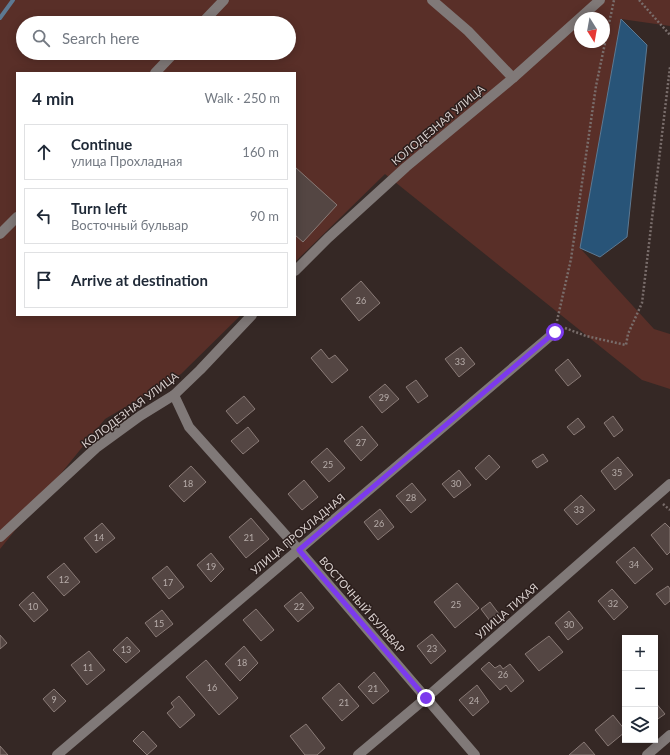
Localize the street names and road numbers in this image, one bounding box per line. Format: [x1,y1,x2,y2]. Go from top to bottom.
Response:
street label: КОЛОДЕЗНАЯ УЛИЦА [388,81,487,168]
street label: КОЛОДЕЗНАЯ УЛИЦА [79,369,181,450]
street label: УЛИЦА ПРОХЛАДНАЯ [248,490,348,577]
street label: ВОСТОЧНЫЙ БУЛЬВАР [317,554,408,656]
street label: УЛИЦА ТИХАЯ [473,580,540,641]

